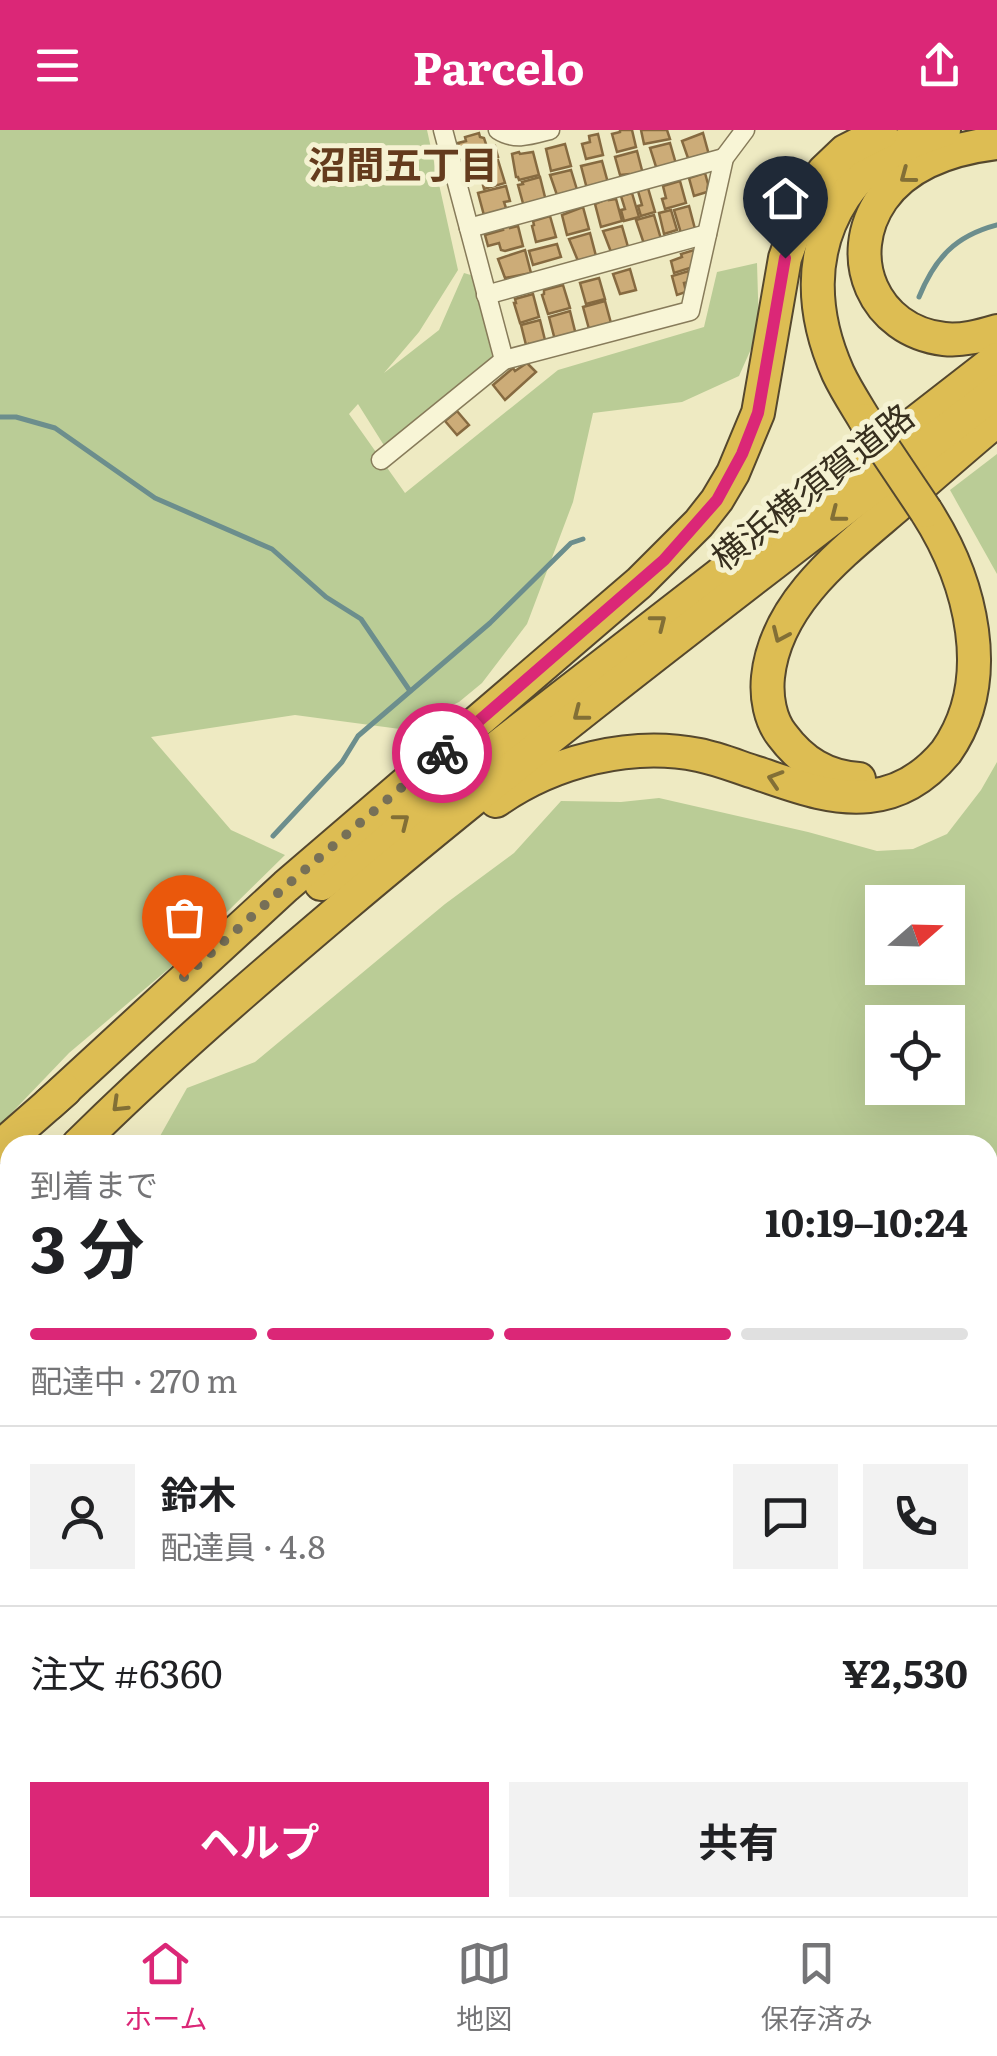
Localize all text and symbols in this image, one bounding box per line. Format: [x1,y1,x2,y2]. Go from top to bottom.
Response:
text: Parcelo [412,32,585,99]
icon: menu [30,38,85,93]
icon: share [912,38,967,93]
district label: 沼間五丁目 [308,134,498,191]
pin [743,156,828,259]
one-way arrow [900,165,918,182]
icon: home [758,171,813,226]
street label: 横浜横須賀道路 [698,389,924,581]
one-way arrow [830,504,848,521]
one-way arrow [648,616,666,633]
one-way arrow [772,625,792,643]
courier [392,703,492,803]
one-way arrow [573,703,591,720]
icon: bike [415,726,470,781]
one-way arrow [767,770,784,790]
one-way arrow [391,815,409,833]
pin [142,875,227,978]
north arrow [865,885,965,985]
map controls [865,885,965,1105]
icon: bag [157,890,212,945]
button: locate [865,1005,965,1105]
one-way arrow [112,1093,130,1111]
text: 到着まで [30,1159,158,1207]
text: 10:19–10:24 [765,1192,968,1249]
text: 3 分 [30,1196,144,1293]
text: 配達中 · 270 m [30,1355,238,1403]
button: person [30,1464,135,1569]
text: 鈴木 [160,1464,236,1521]
button: chat [733,1464,838,1569]
button: phone [863,1464,968,1569]
text: 配達員 · 4.8 [160,1521,325,1569]
text: 注文 #6360 [30,1643,223,1700]
text: ¥2,530 [842,1643,968,1700]
button: ヘルプ [30,1782,489,1897]
button: 共有 [509,1782,968,1897]
tab: ホーム [124,1936,207,2038]
tab: 地図 [456,1936,512,2038]
tab: 保存済み [761,1936,873,2038]

